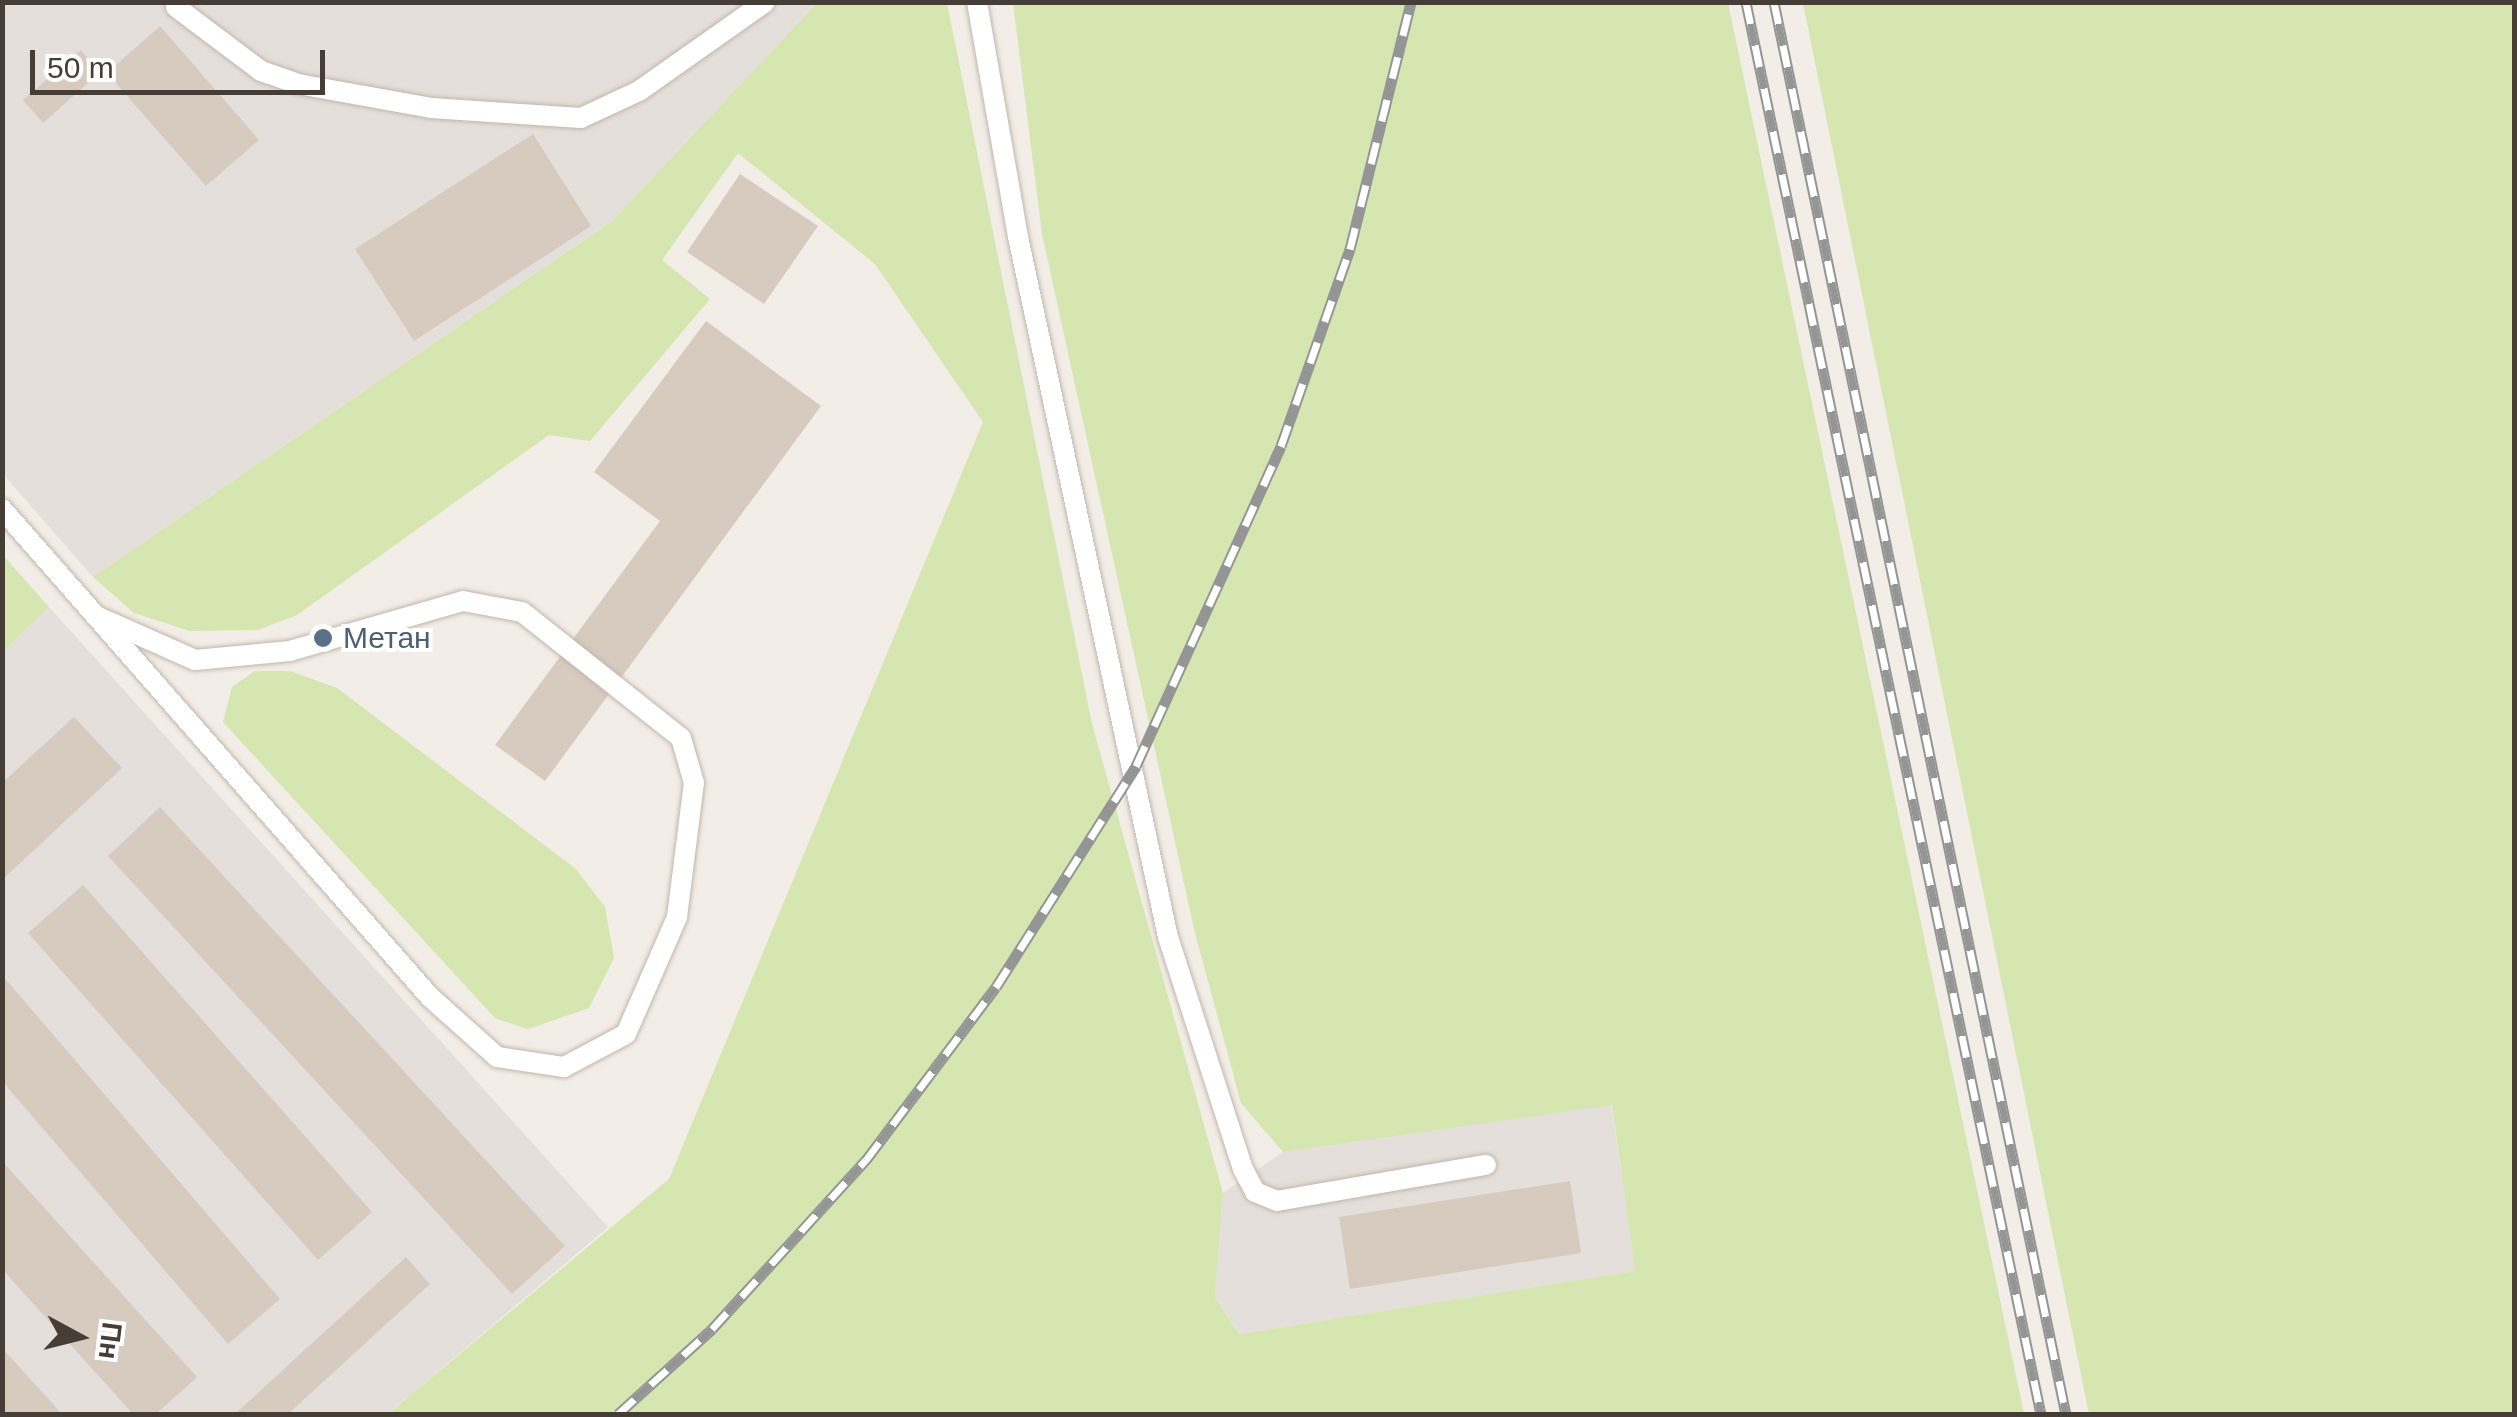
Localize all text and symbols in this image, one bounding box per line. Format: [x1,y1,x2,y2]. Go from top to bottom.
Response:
scale bar [35,30,330,92]
text: 50 m [47,51,114,84]
place label: Метан [343,620,431,656]
marker: Метан [312,627,334,649]
north arrow [30,1287,130,1387]
text: Пн [93,1320,128,1361]

